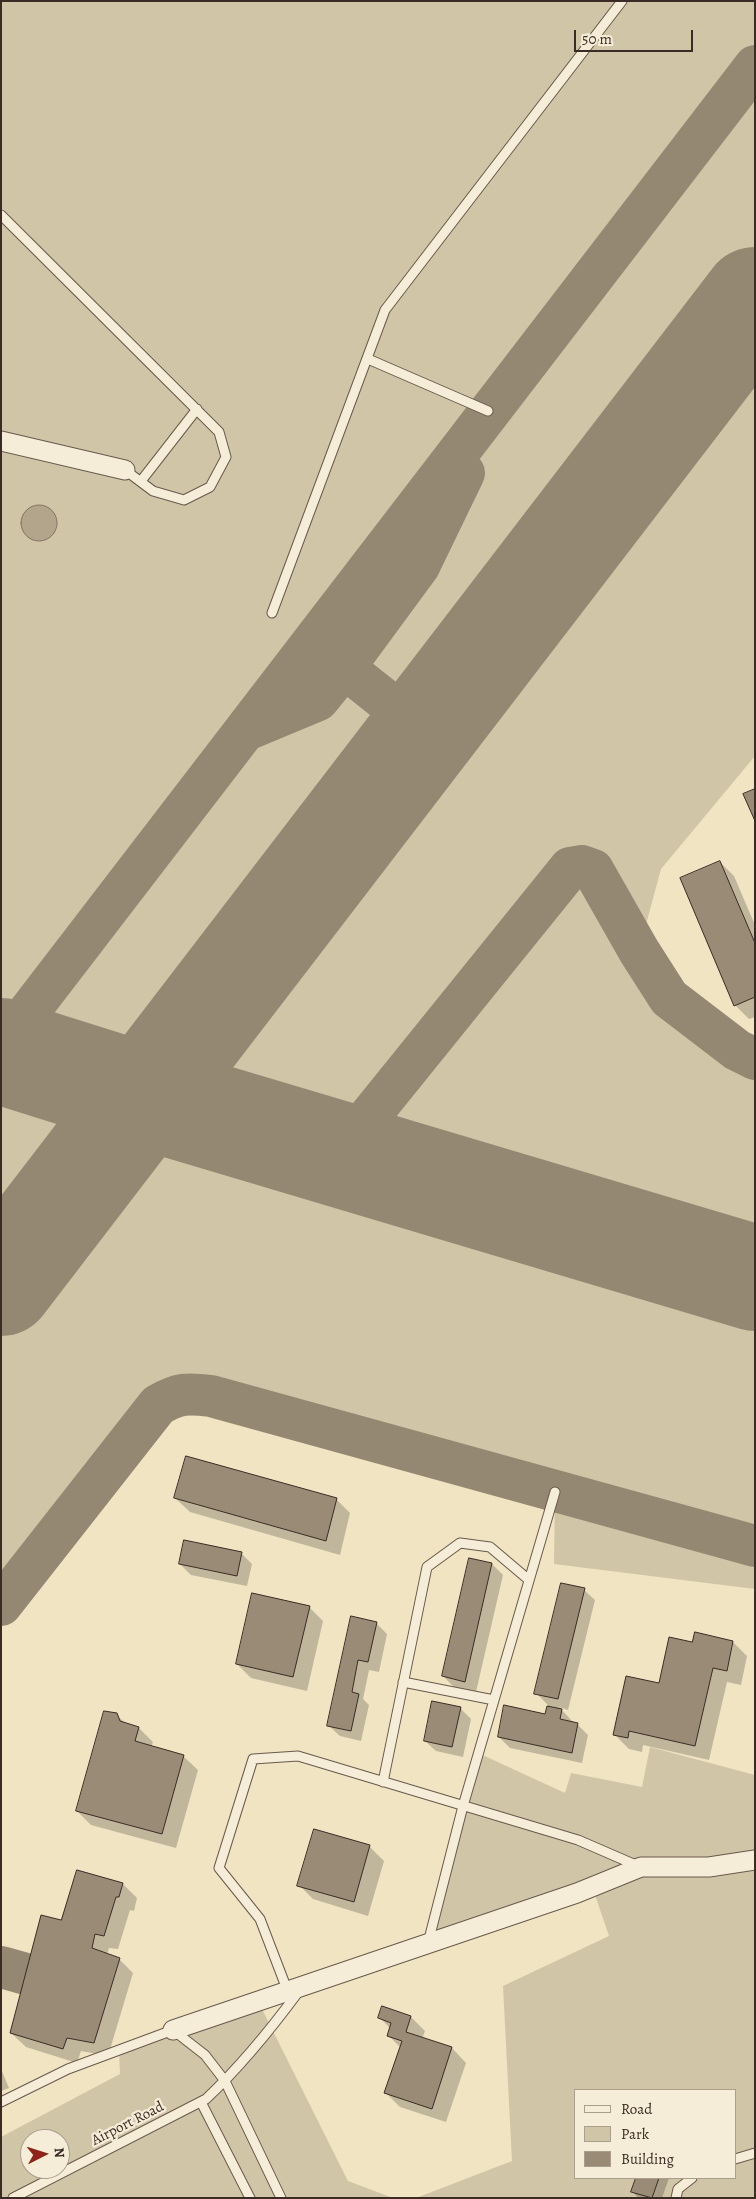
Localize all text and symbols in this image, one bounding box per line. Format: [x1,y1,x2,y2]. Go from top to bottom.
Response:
scale bar [576,20,695,52]
text: 50 m [582,29,612,49]
legend [574,2089,736,2179]
street label: Airport Road [89,2098,167,2150]
text: Road [621,2099,652,2119]
text: Park [621,2124,649,2144]
north arrow [20,2129,70,2179]
text: N [50,2147,69,2159]
text: Building [621,2149,674,2169]

